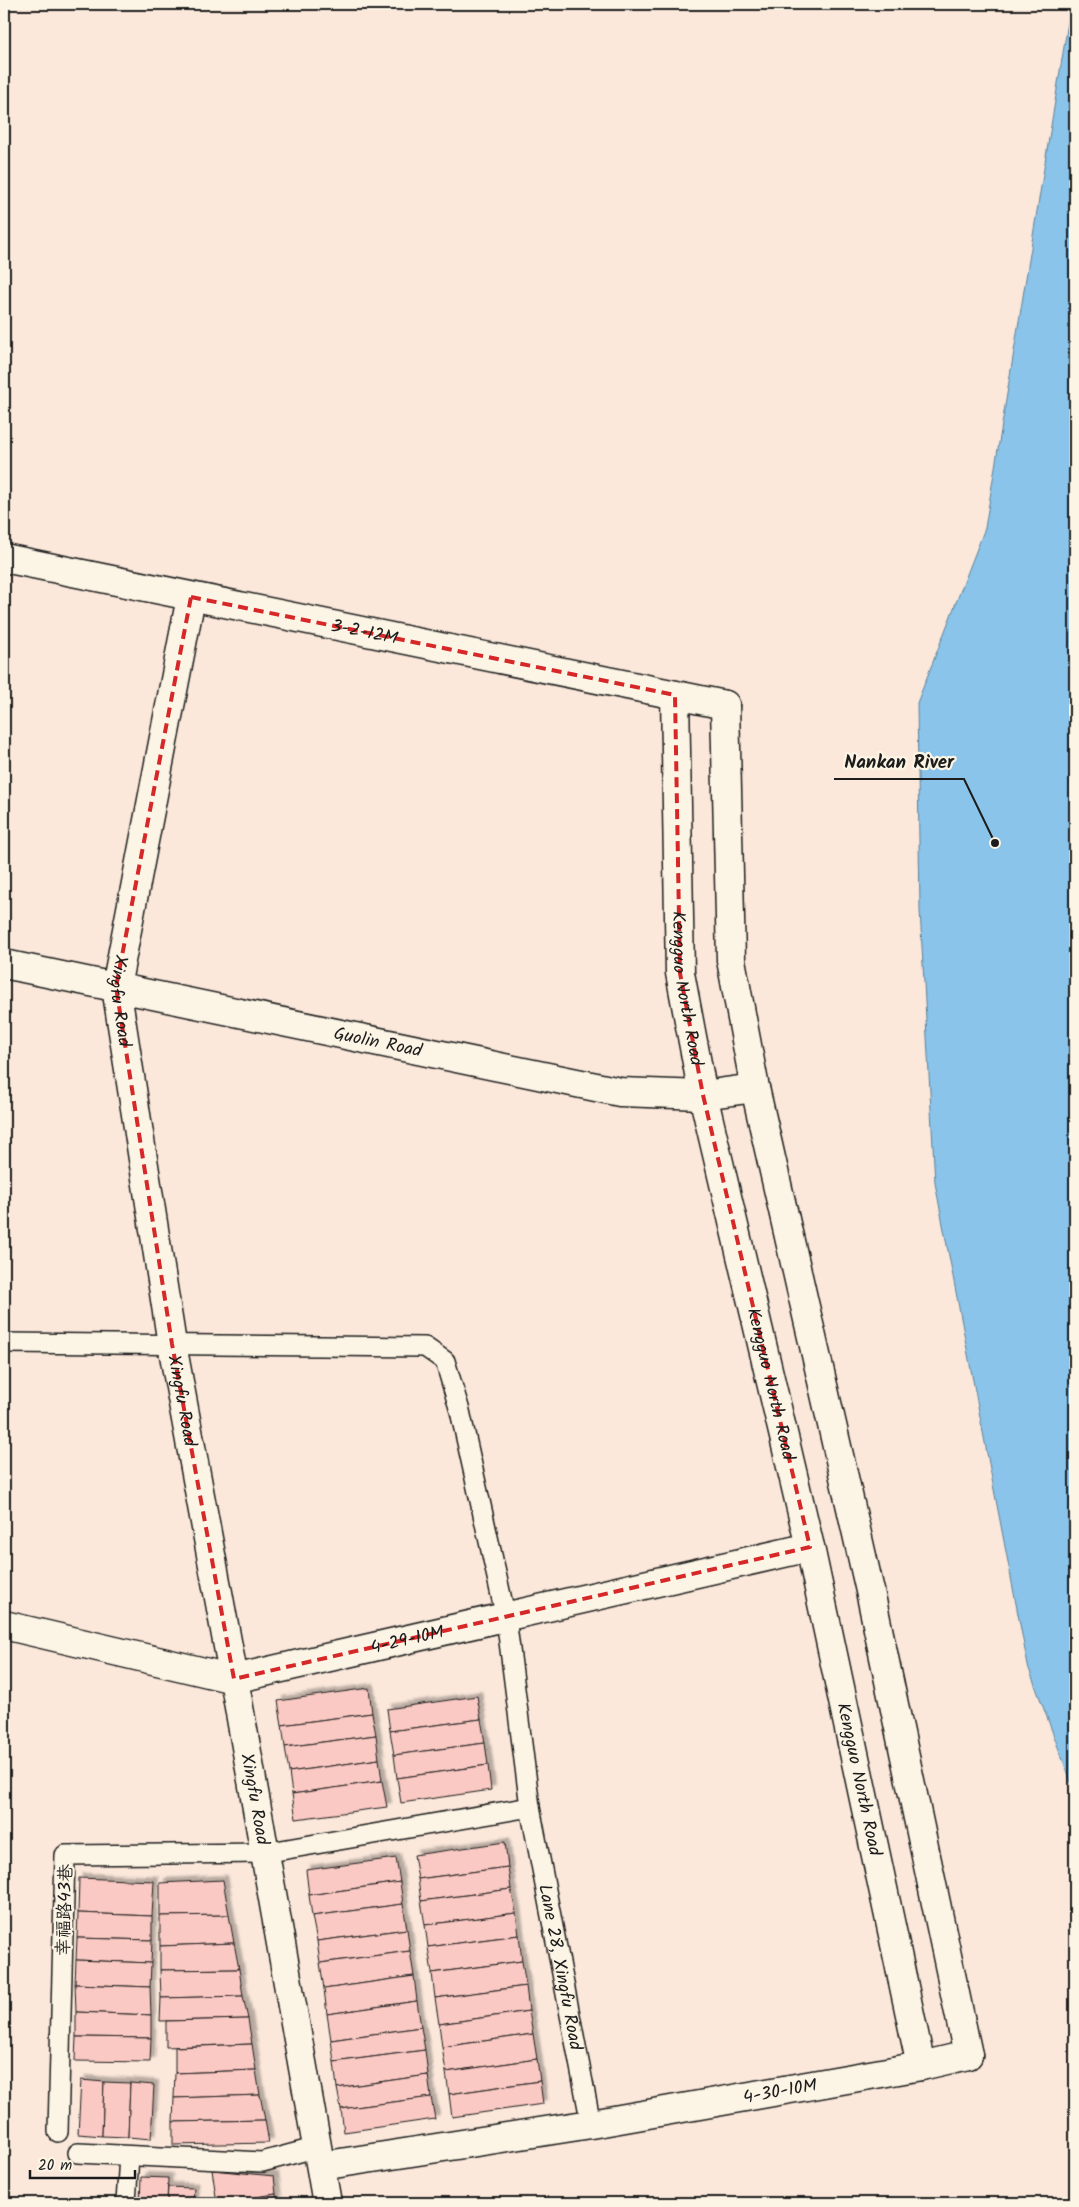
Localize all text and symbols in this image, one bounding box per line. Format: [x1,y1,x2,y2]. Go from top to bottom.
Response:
street label: 3-2-12M [328,612,401,654]
callout: Nankan River [834,745,964,779]
text: Nankan River [844,748,955,778]
street label: Kengguo North Road [663,911,710,1069]
street label: Xingfu Road [100,952,138,1050]
street label: Guolin Road [331,1020,425,1067]
street label: Kengguo North Road [738,1305,802,1464]
street label: Xingfu Road [158,1353,204,1450]
street label: 4-29-10M [368,1618,448,1663]
street label: Kengguo North Road [828,1700,889,1860]
street label: Xingfu Road [231,1751,276,1848]
street label: 幸福路43巷 [49,1863,82,1957]
street label: Lane 28, Xingfu Road [529,1882,590,2054]
street label: 4-30-10M [741,2071,820,2113]
scale bar [30,2147,135,2179]
text: 20 m [38,2154,72,2178]

